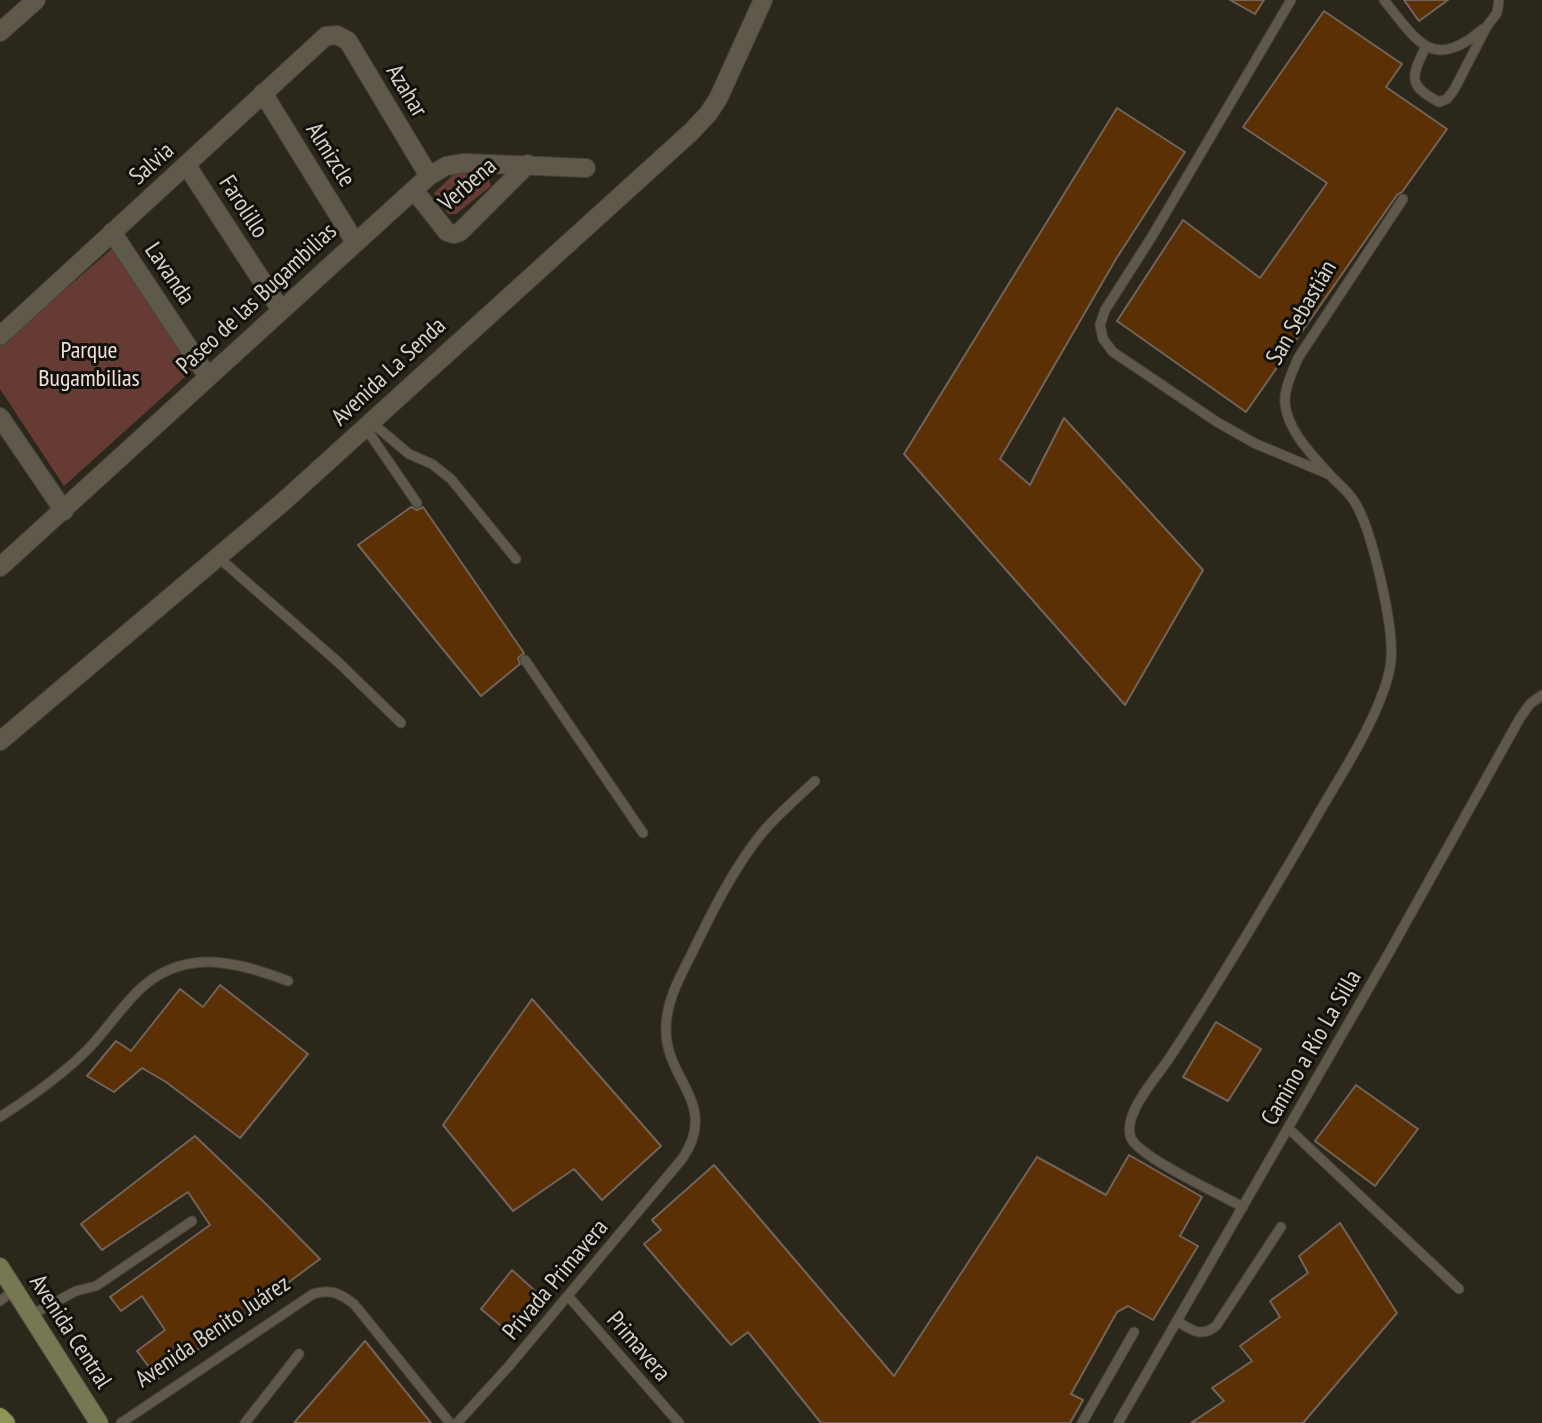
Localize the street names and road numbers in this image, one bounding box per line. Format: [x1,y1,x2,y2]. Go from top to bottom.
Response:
street label: Azahar [379,60,433,122]
street label: Almizcle [299,118,361,192]
street label: Salvia [124,137,180,191]
street label: Verbena [433,152,503,218]
street label: Farolillo [212,170,274,244]
street label: Paseo de las Bugambilias [171,217,343,381]
street label: Lavanda [138,237,200,311]
street label: San Sebastián [1261,256,1343,370]
street label: Avenida La Senda [326,312,452,432]
street label: Camino a Río La Silla [1256,965,1368,1131]
street label: Privada Primavera [497,1214,615,1346]
street label: Avenida Central [23,1270,117,1394]
street label: Avenida Benito Juárez [130,1270,296,1394]
street label: Primavera [600,1306,676,1388]

